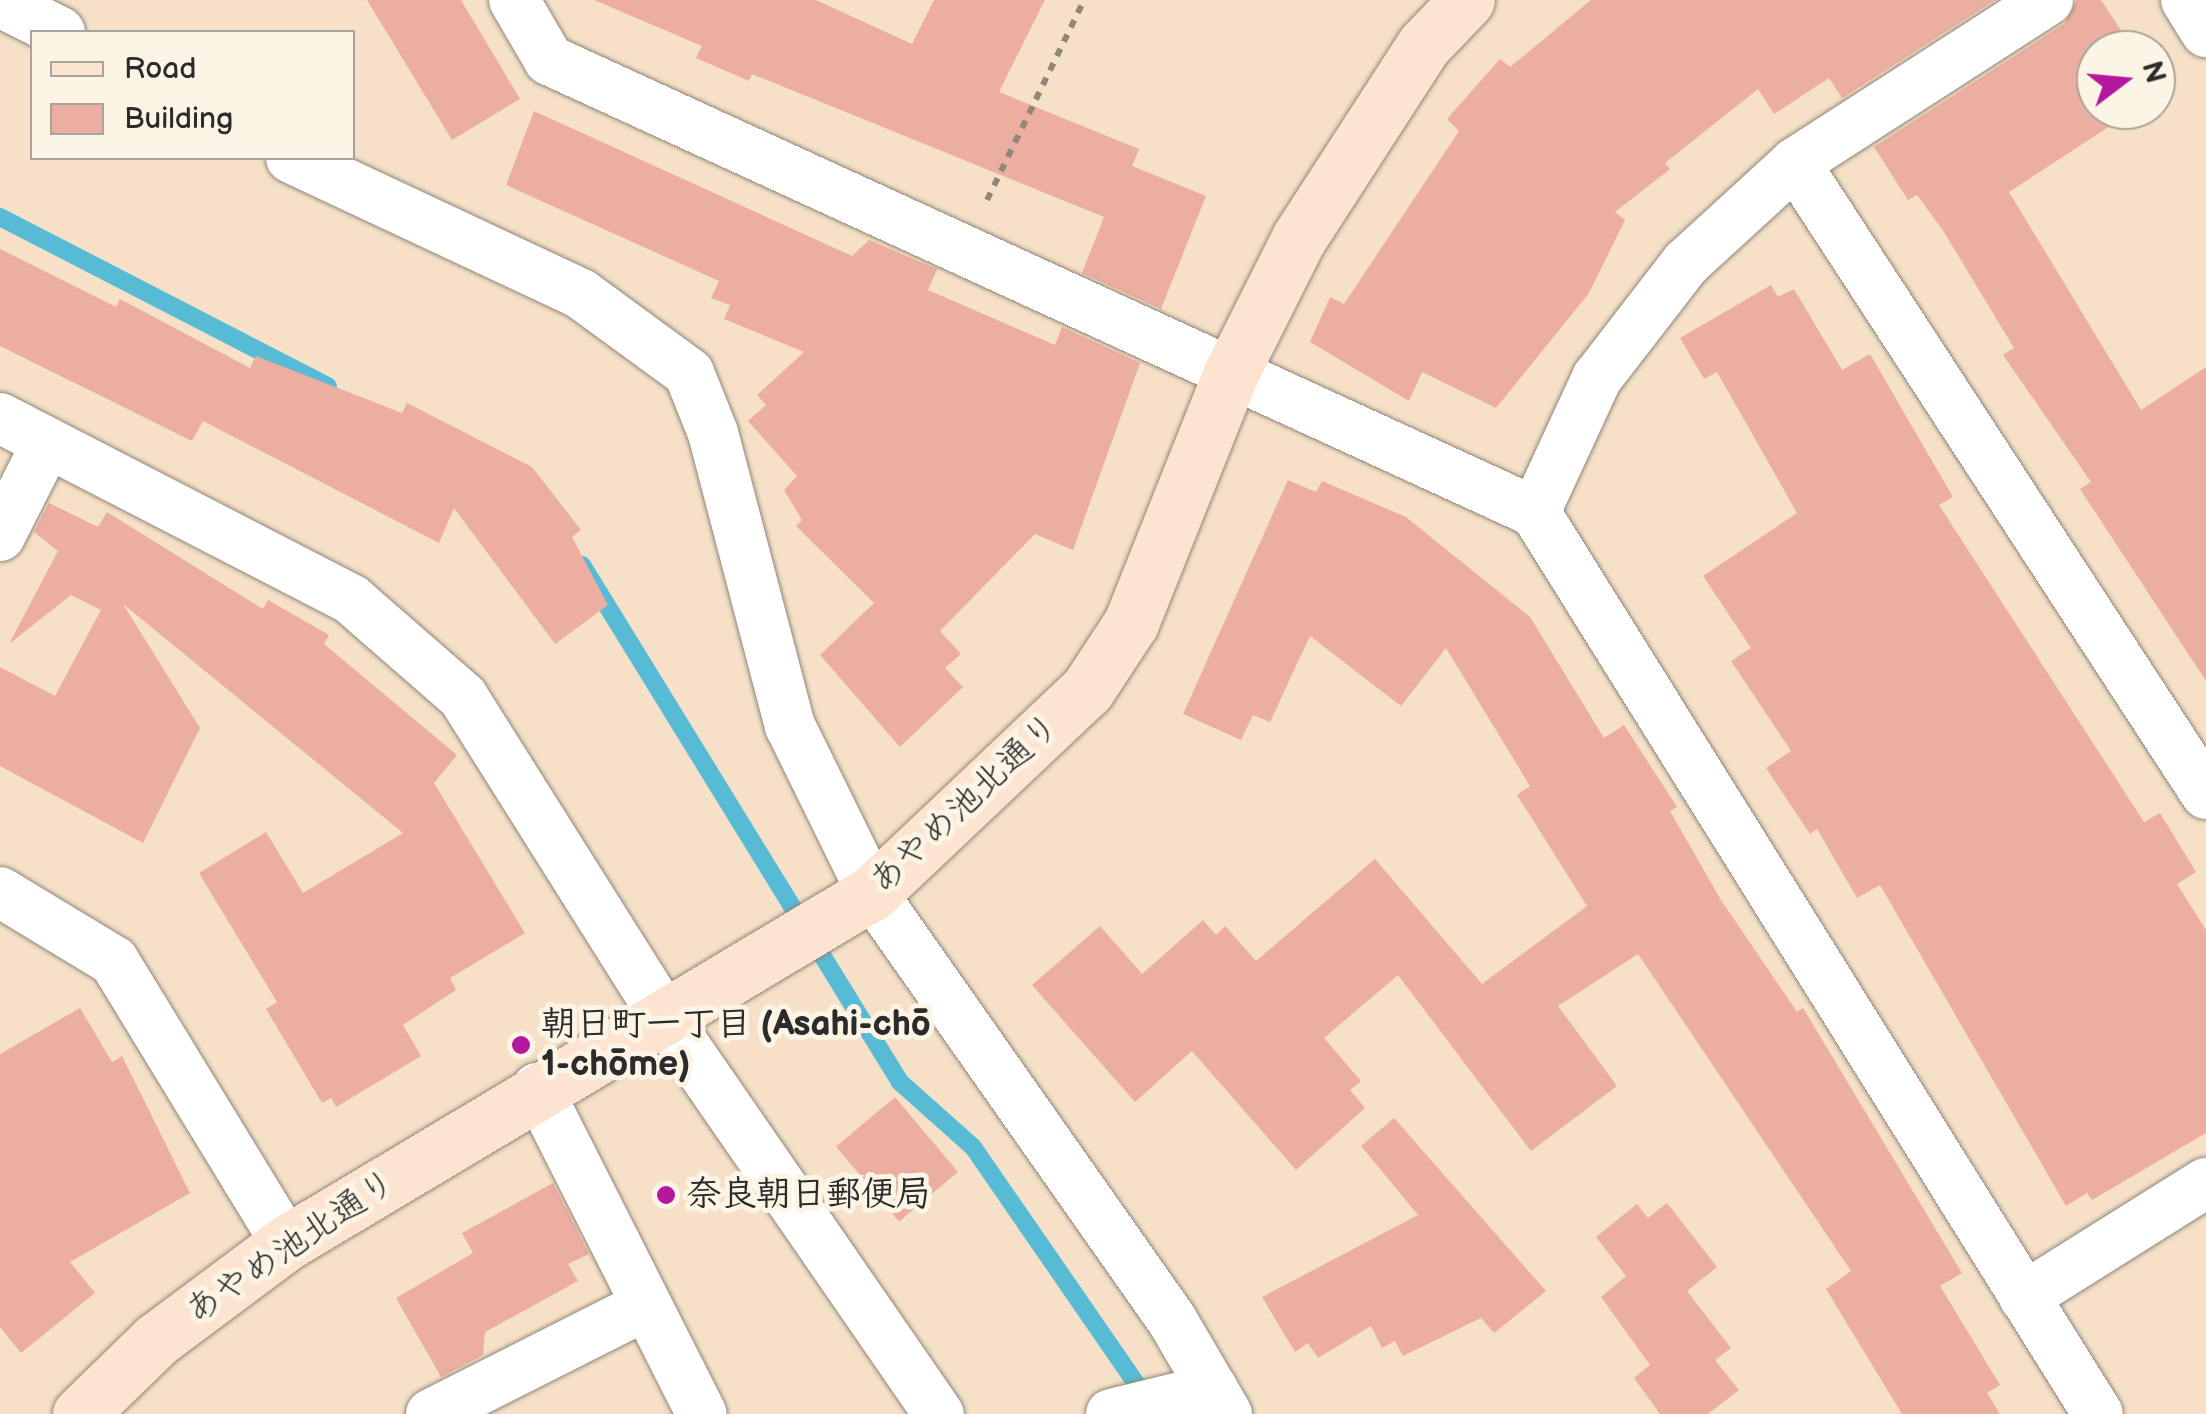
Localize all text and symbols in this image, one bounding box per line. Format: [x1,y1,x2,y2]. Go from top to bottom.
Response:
legend [30,30,355,160]
north arrow [2076,30,2176,130]
text: Road [124,51,197,87]
text: N [2135,57,2172,87]
text: Building [124,101,233,137]
street label: あやめ池北通り [861,705,1069,903]
place label: 朝日町一丁目 (Asahi-chō 1-chōme) [541,1004,931,1086]
marker: 朝日町一丁目 (Asahi-chō 1-chōme) [510,1034,532,1056]
street label: あやめ池北通り [178,1161,404,1333]
place label: 奈良朝日郵便局 [686,1174,931,1216]
marker: 奈良朝日郵便局 [655,1184,677,1206]

